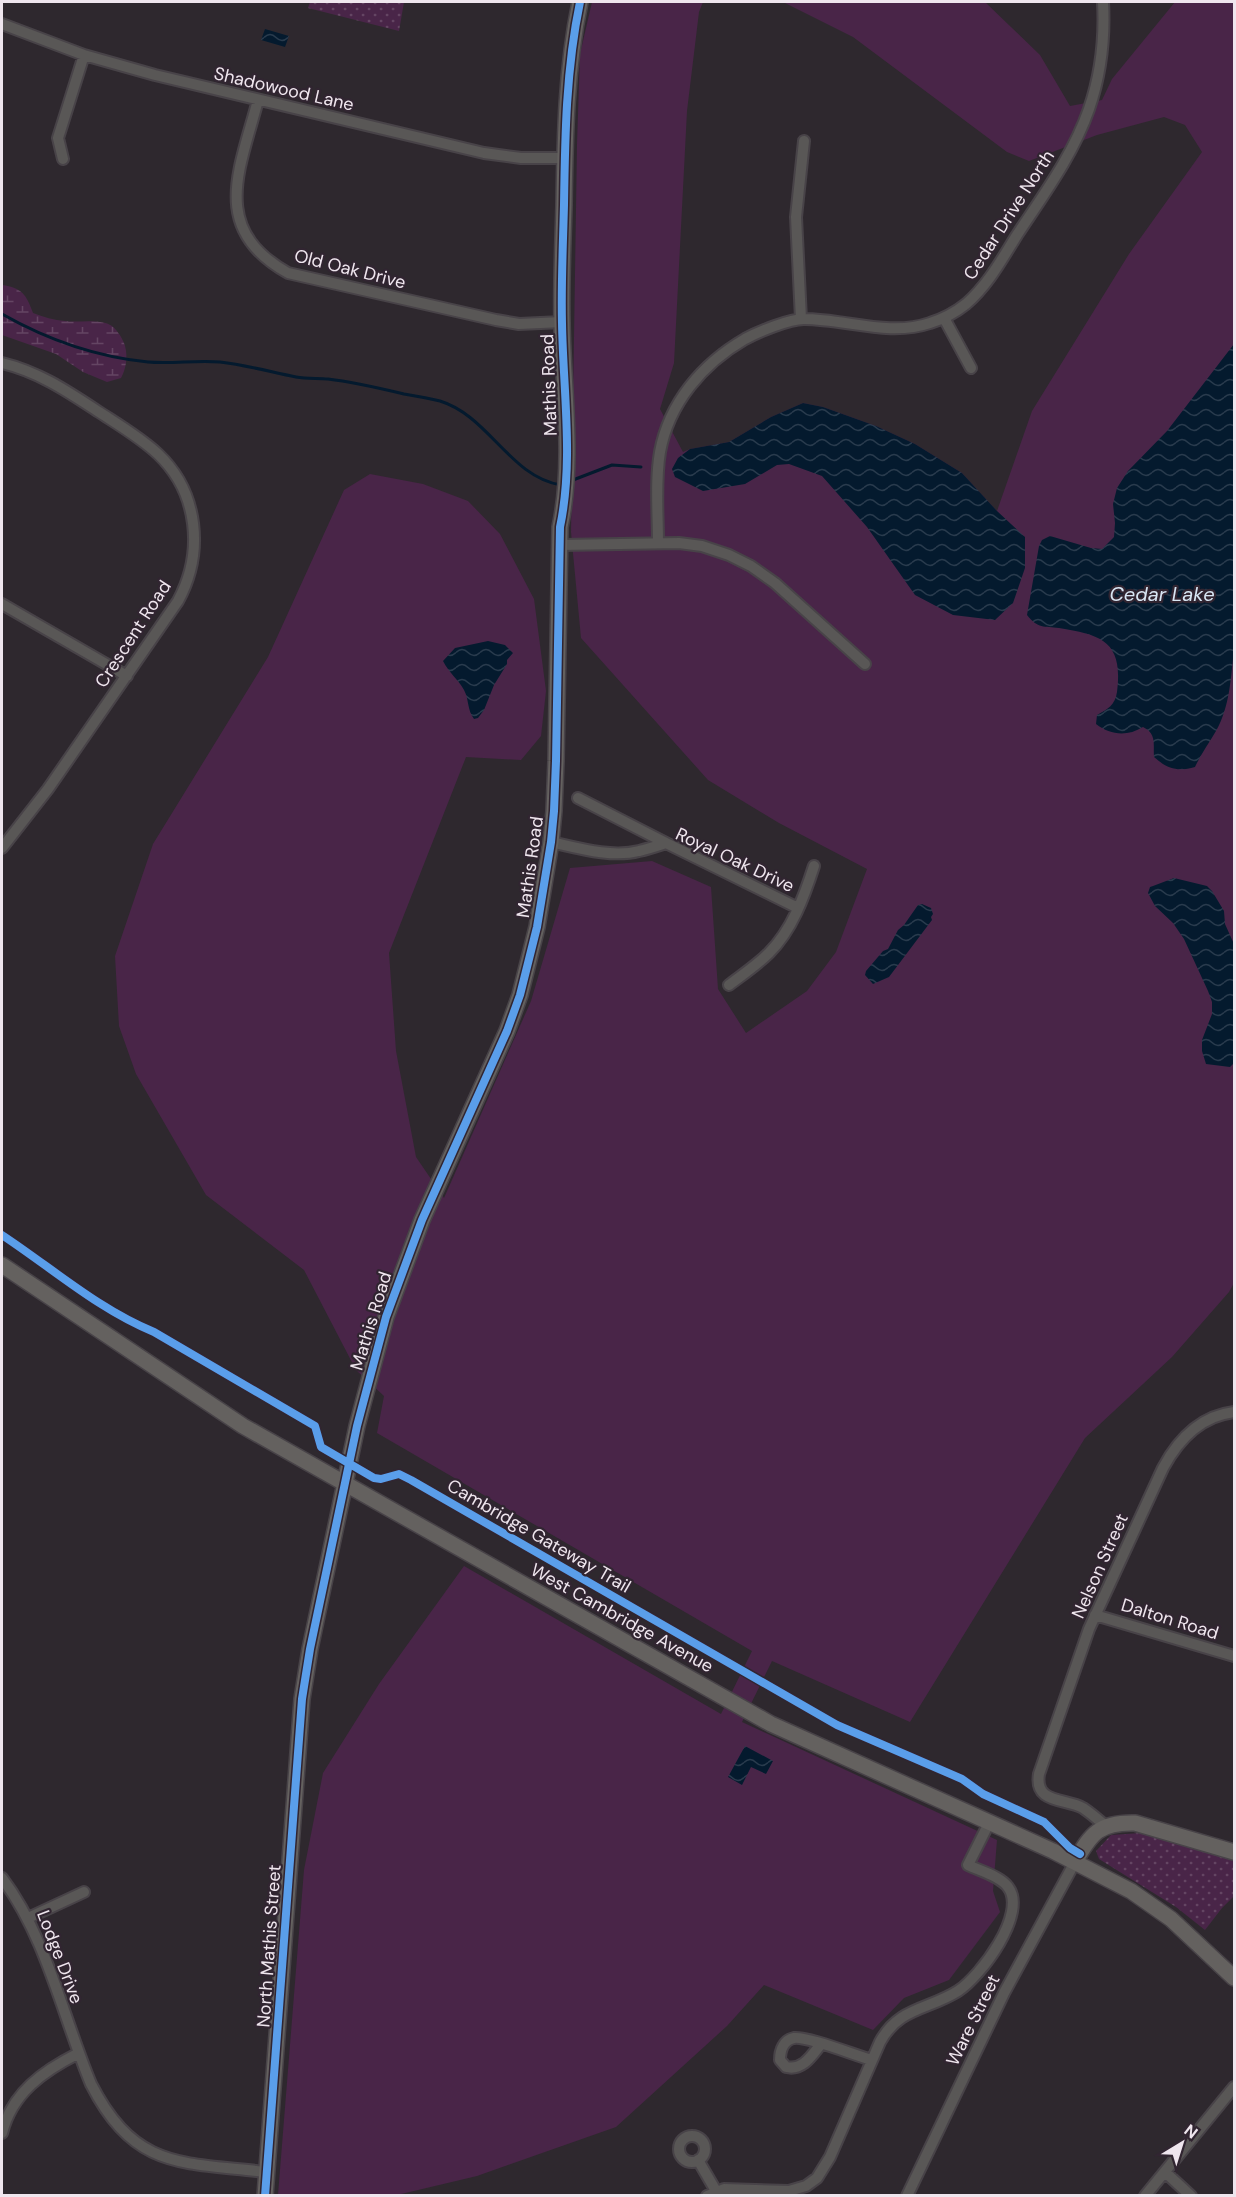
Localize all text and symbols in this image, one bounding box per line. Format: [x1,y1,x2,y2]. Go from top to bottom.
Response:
street label: Shadowood Lane [212,61,356,117]
street label: Cedar Drive North [958,145,1060,285]
street label: Old Oak Drive [292,244,408,294]
street label: Mathis Road [535,334,563,436]
street label: Crescent Road [89,576,177,692]
water label: Cedar Lake [1109,581,1215,607]
street label: Mathis Road [511,815,549,919]
street label: Royal Oak Drive [672,822,798,898]
street label: Mathis Road [345,1269,397,1373]
street label: Cambridge Gateway Trail [443,1474,635,1598]
street label: Nelson Street [1066,1510,1134,1622]
street label: West Cambridge Avenue [526,1558,718,1678]
street label: Dalton Road [1118,1593,1222,1645]
street label: North Mathis Street [251,1864,287,2028]
street label: Lodge Drive [31,1907,89,2007]
street label: Ware Street [941,1970,1005,2070]
north arrow [1152,2113,1212,2173]
text: N [1180,2120,1202,2143]

